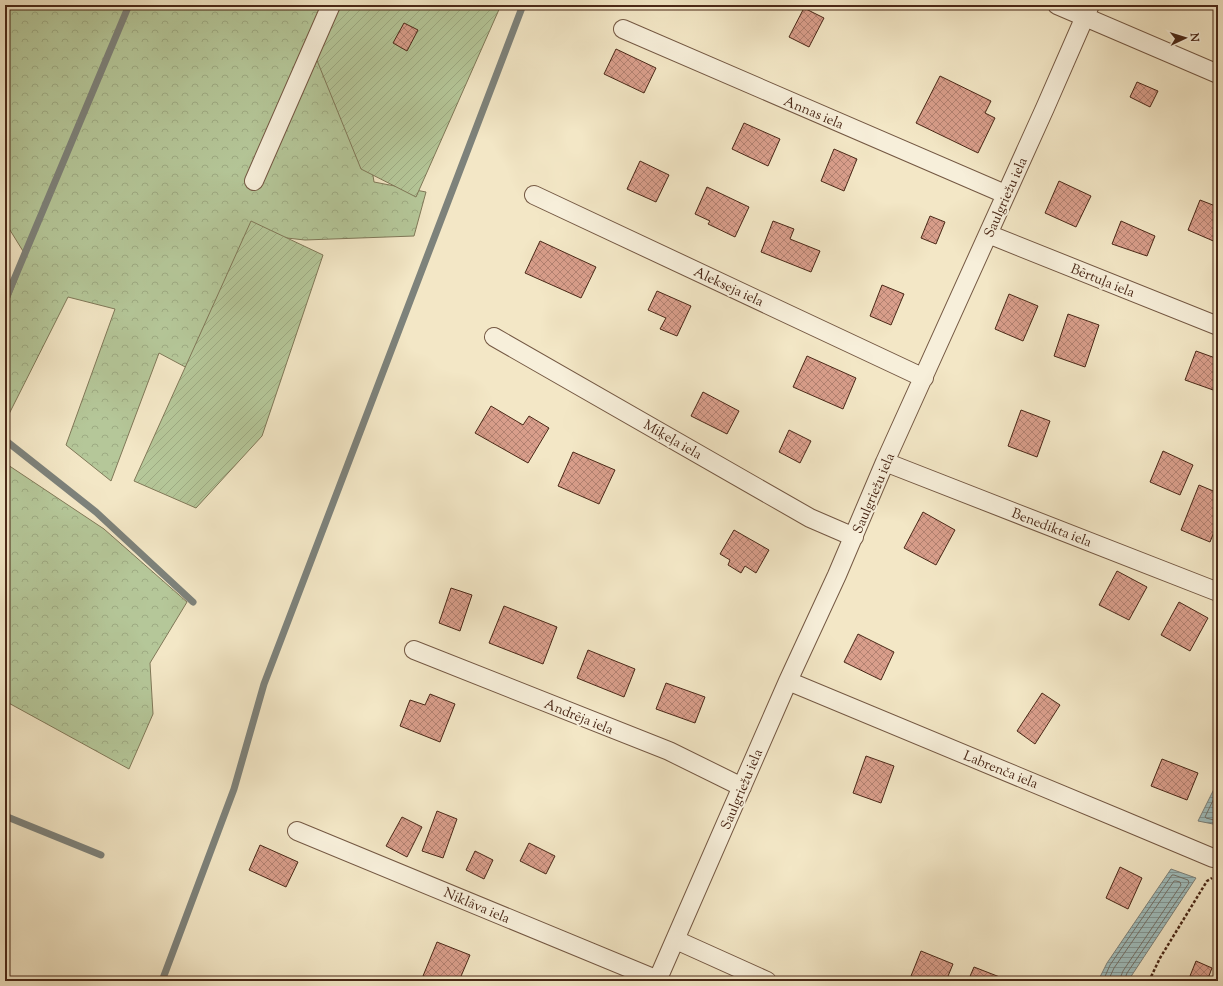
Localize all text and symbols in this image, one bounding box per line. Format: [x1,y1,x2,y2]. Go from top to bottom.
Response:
north arrow [1165,18,1205,58]
text: N [1186,31,1202,43]
street label: Annas iela [780,92,847,136]
street label: Saulgriežu iela [980,154,1034,241]
street label: Bērtuļa iela [1067,260,1138,304]
street label: Alekseja iela [690,263,767,313]
street label: Miķeļa iela [639,416,705,466]
street label: Saulgriežu iela [849,450,901,537]
street label: Benedikta iela [1008,504,1095,554]
street label: Andrēja iela [541,695,616,741]
street label: Saulgriežu iela [717,746,769,833]
street label: Labrenča iela [960,747,1041,795]
street label: Niklāva iela [440,884,513,930]

